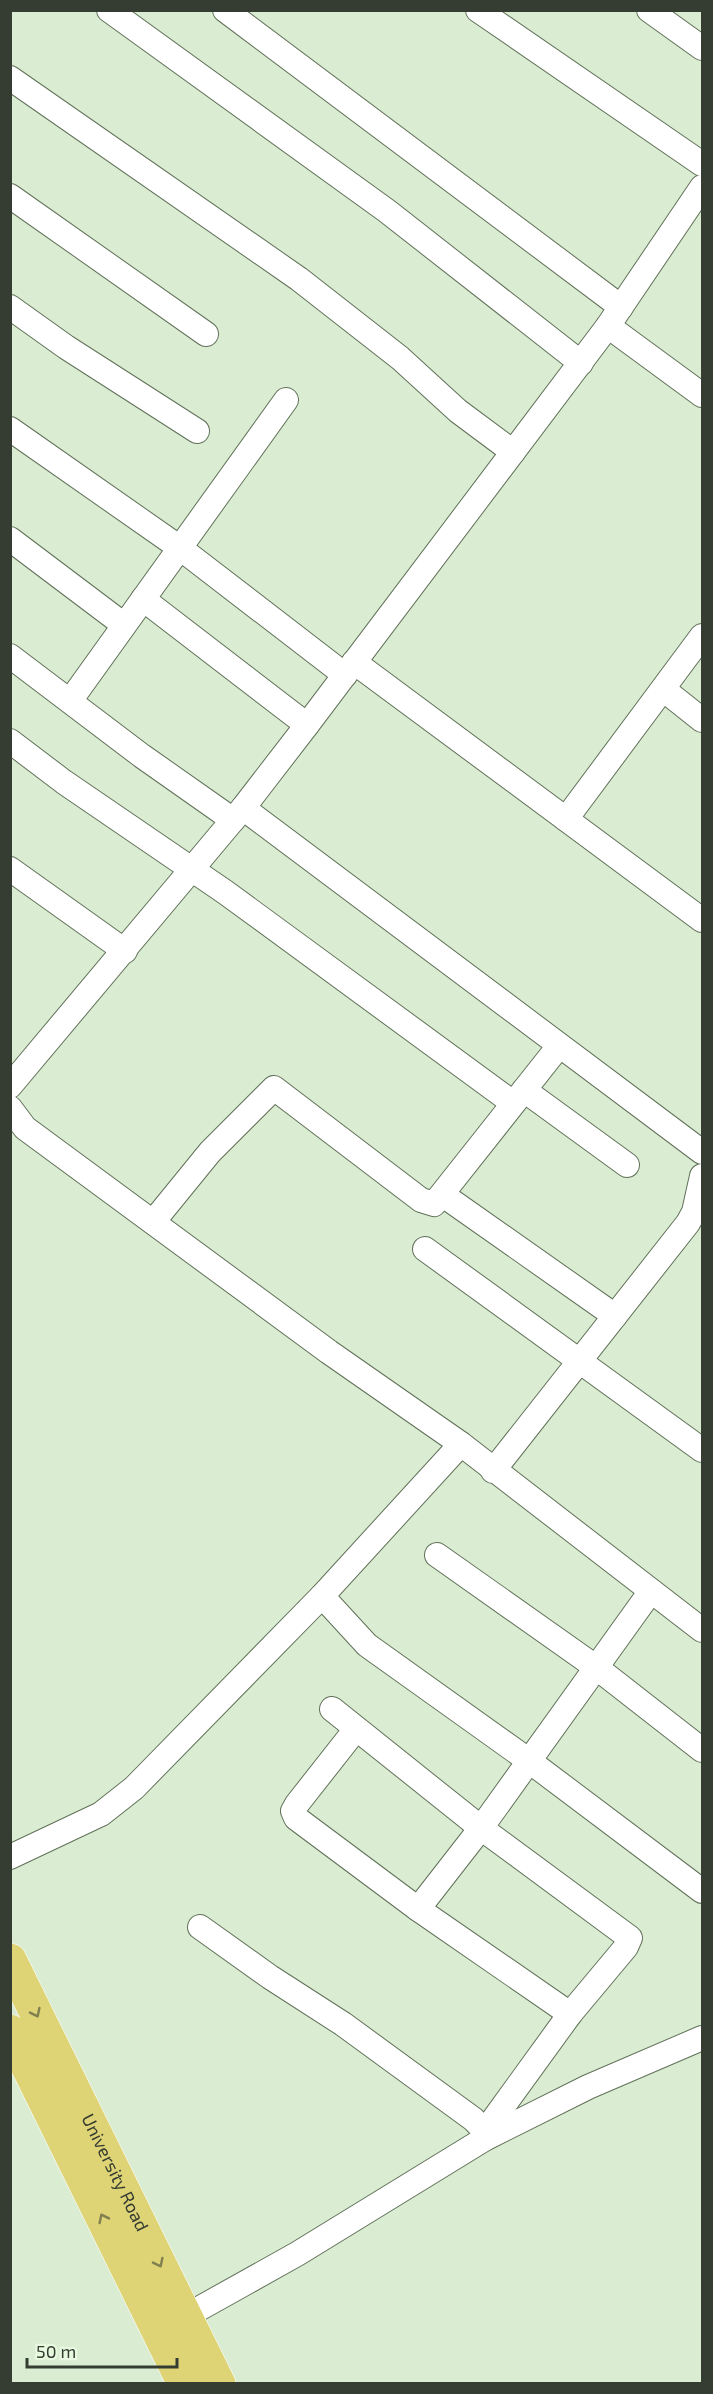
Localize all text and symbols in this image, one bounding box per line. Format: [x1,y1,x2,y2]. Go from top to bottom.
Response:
one-way arrow [29,2006,41,2017]
street label: University Road [77,2110,154,2235]
one-way arrow [98,2213,110,2224]
one-way arrow [152,2257,164,2268]
scale bar [27,2331,177,2369]
text: 50 m [36,2340,76,2362]

